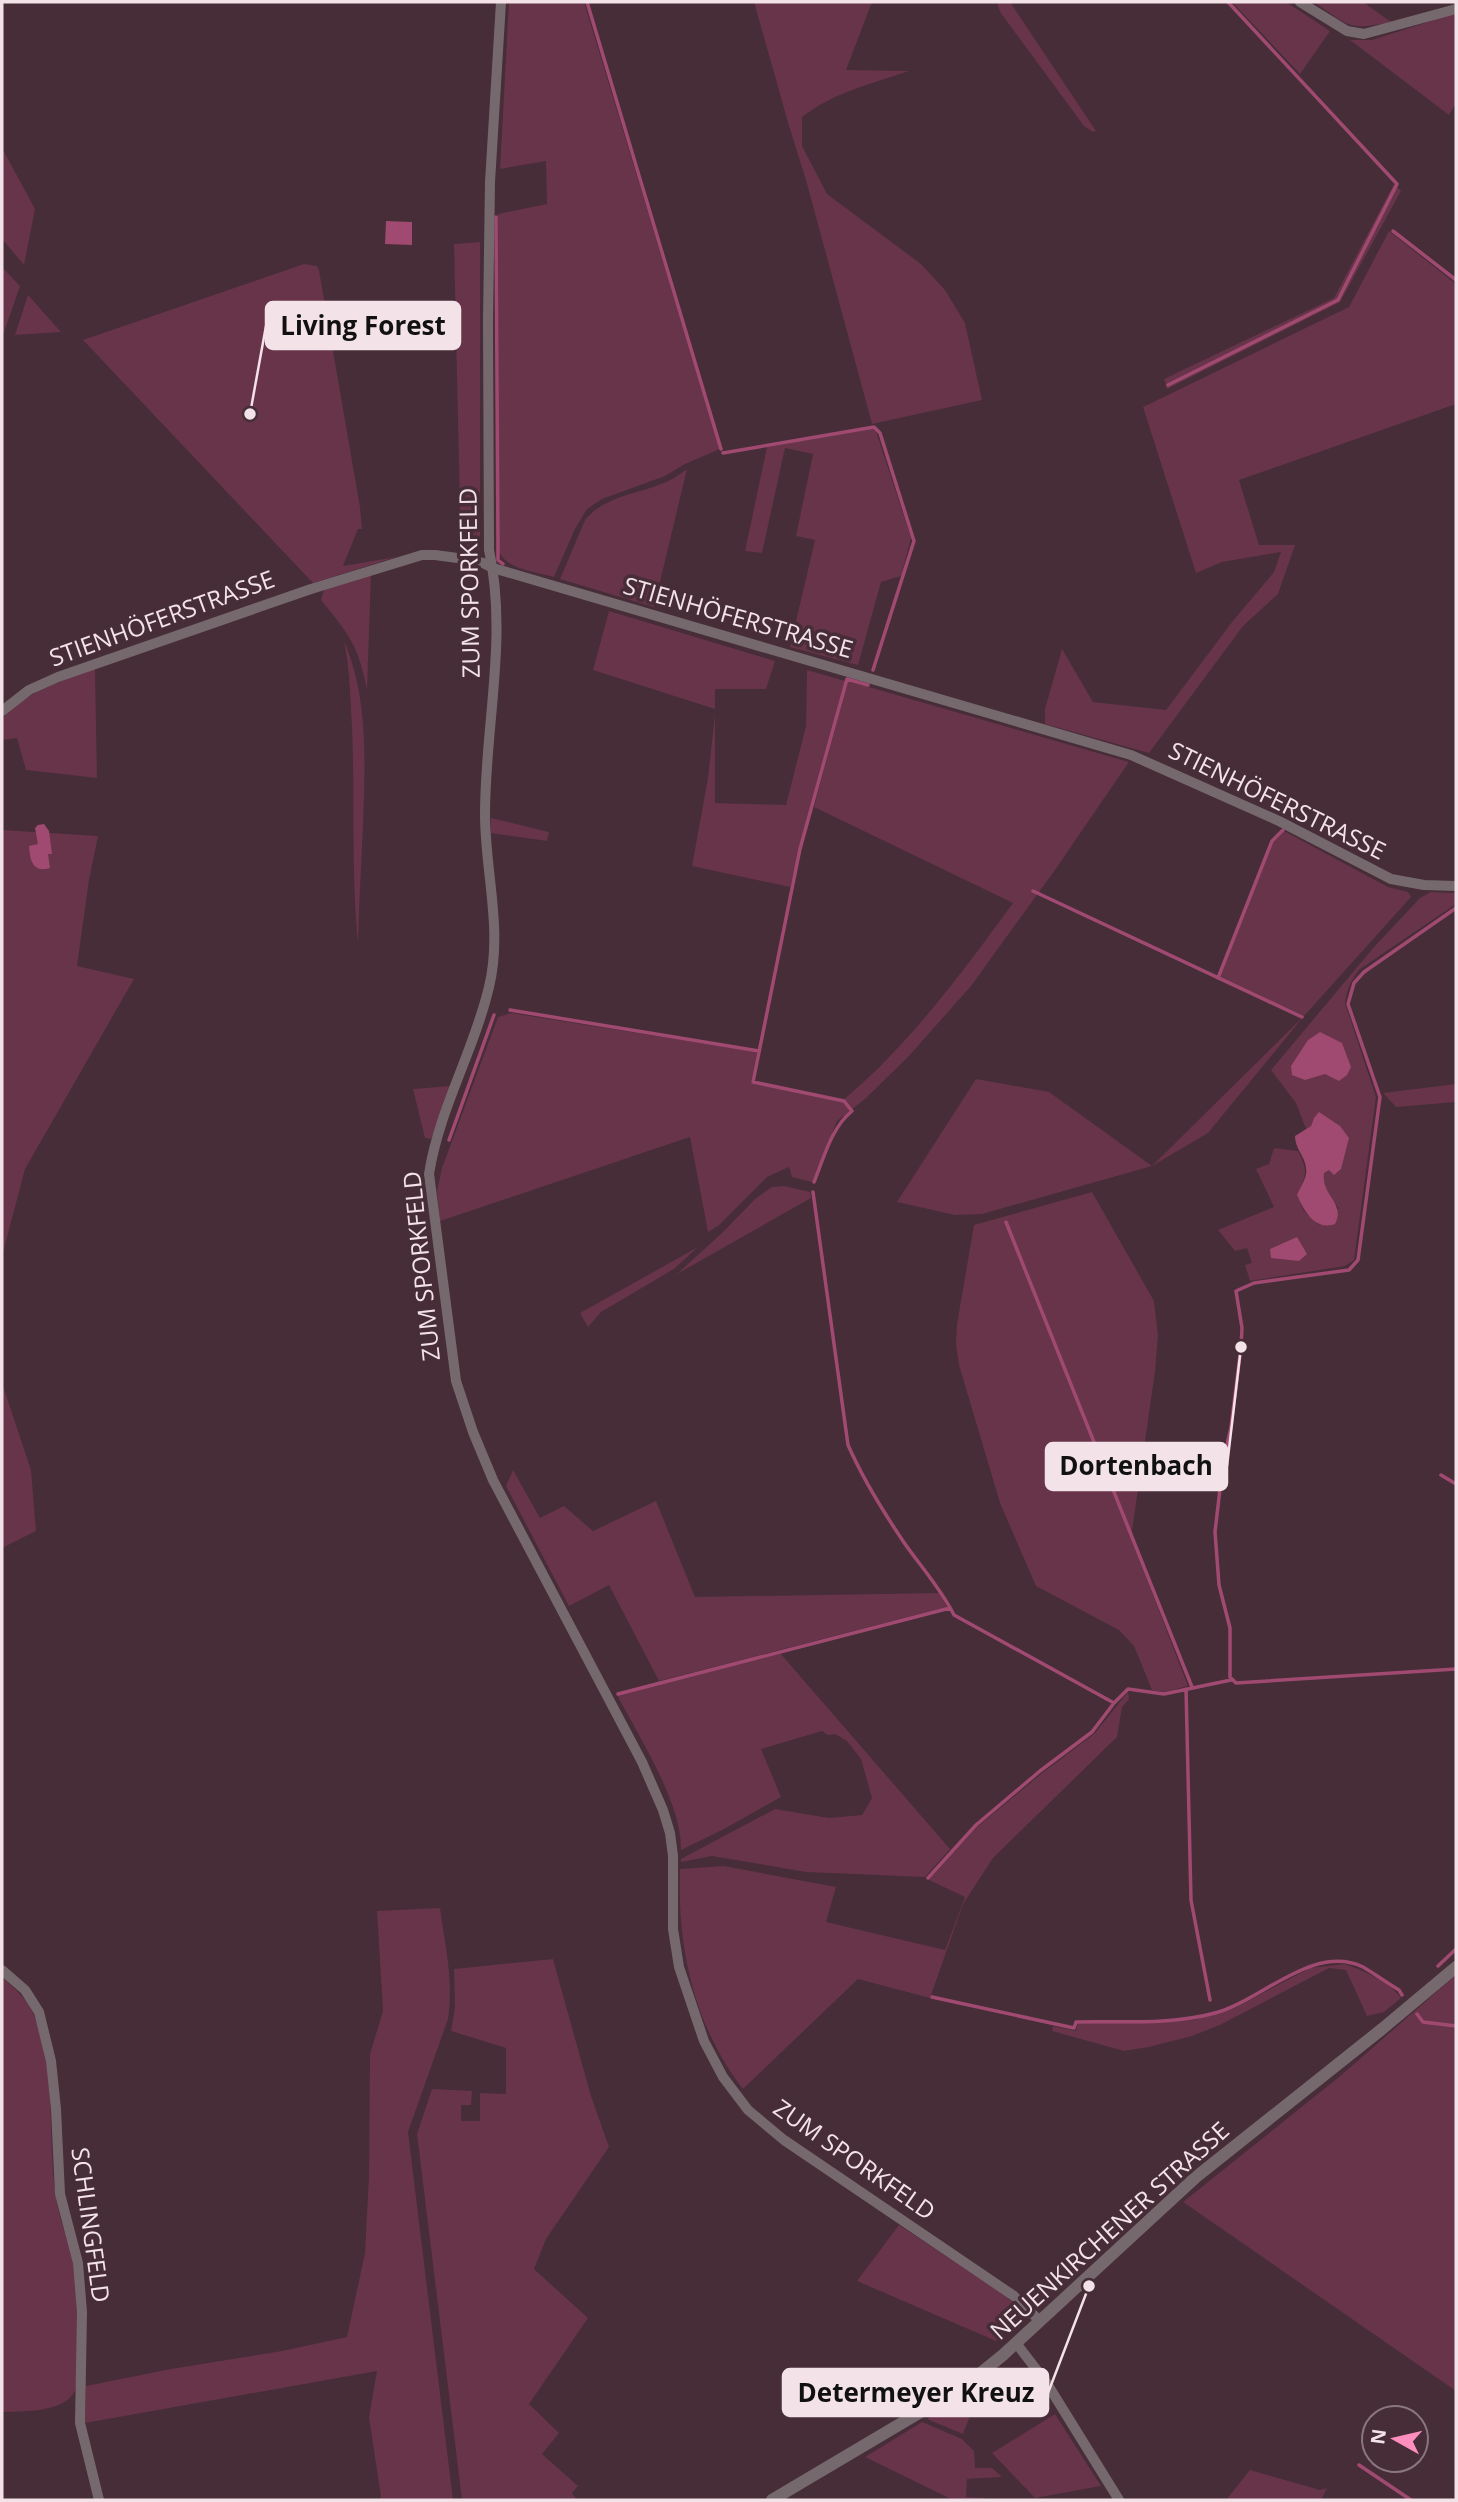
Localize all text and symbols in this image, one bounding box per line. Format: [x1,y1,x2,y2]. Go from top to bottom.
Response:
callout: Living Forest [266,302,460,349]
text: Living Forest [280,307,446,343]
street label: ZUM SPORKFELD [450,488,487,679]
street label: STIENHÖFERSTRASSE [44,561,279,674]
street label: STIENHÖFERSTRASSE [620,568,857,665]
street label: STIENHÖFERSTRASSE [1164,733,1392,867]
street label: ZUM SPORKFELD [394,1170,447,1363]
callout: Dortenbach [1046,1443,1227,1490]
text: Dortenbach [1059,1447,1213,1483]
street label: ZUM SPORKFELD [767,2091,942,2227]
street label: NEUENKIRCHENER STRASSE [982,2114,1236,2346]
street label: SCHLINGFELD [64,2145,119,2305]
callout: Determeyer Kreuz [783,2369,1048,2416]
text: Determeyer Kreuz [798,2374,1034,2410]
north arrow [1360,2404,1430,2474]
text: N [1364,2427,1392,2446]

